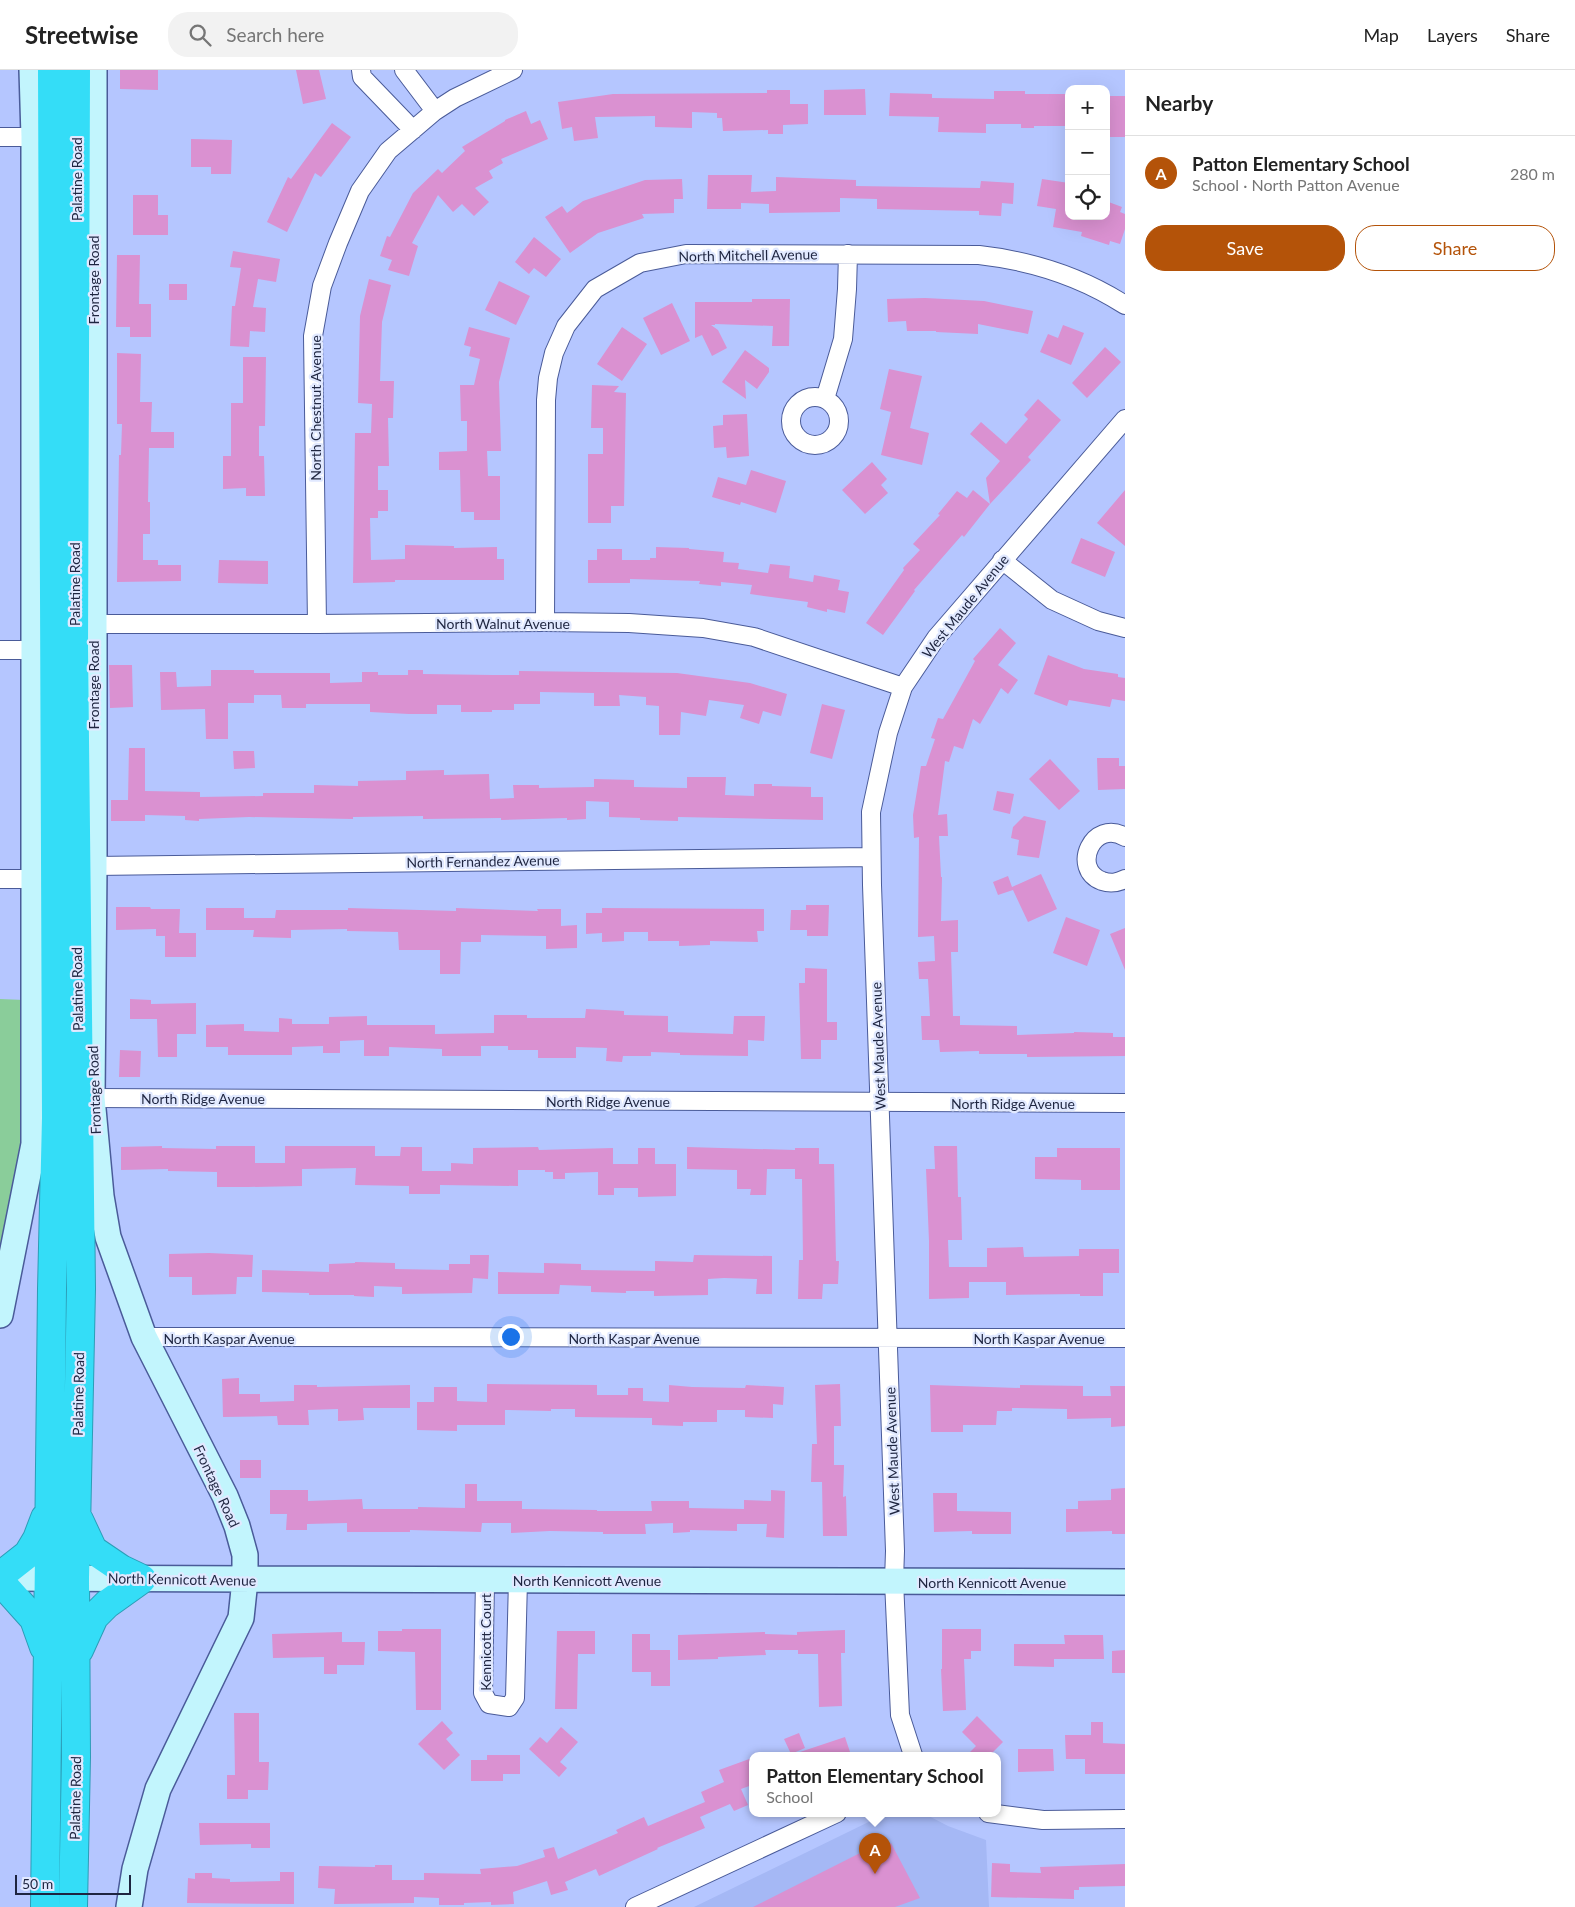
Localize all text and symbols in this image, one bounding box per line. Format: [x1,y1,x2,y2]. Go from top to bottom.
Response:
search box [168,12,518,57]
text: Streetwise [25,20,138,49]
icon: search [186,21,214,49]
text: Search here [226,23,324,46]
text: Map [1363,24,1399,46]
text: Layers [1427,24,1478,46]
text: Share [1506,24,1550,46]
map controls [1065,85,1110,220]
button: + [1065,85,1110,130]
text: Nearby [1145,90,1213,115]
button: − [1065,130,1110,175]
street label: Palatine Road [68,137,85,221]
text: Patton Elementary School [1192,152,1410,175]
text: A [1155,164,1167,183]
text: 280 m [1510,164,1555,183]
button: locate [1065,175,1110,220]
text: School · North Patton Avenue [1192,175,1400,194]
button: Save [1145,225,1345,271]
button: Share [1355,225,1555,271]
street label: Frontage Road [85,236,102,324]
street label: North Mitchell Avenue [678,245,818,265]
street label: North Chestnut Avenue [307,335,324,481]
street label: Palatine Road [66,542,83,626]
street label: West Maude Avenue [918,551,1012,661]
street label: North Walnut Avenue [436,615,570,632]
street label: Frontage Road [85,641,102,729]
street label: North Fernandez Avenue [406,851,560,871]
street label: Palatine Road [68,947,86,1031]
street label: West Maude Avenue [867,982,889,1110]
street label: Frontage Road [84,1045,104,1135]
street label: North Ridge Avenue [141,1090,265,1107]
street label: North Ridge Avenue [546,1093,670,1110]
street label: North Ridge Avenue [951,1095,1075,1112]
your location [498,1324,524,1350]
street label: North Kaspar Avenue [163,1330,295,1347]
street label: North Kaspar Avenue [568,1330,700,1347]
street label: North Kaspar Avenue [973,1330,1105,1347]
street label: Palatine Road [69,1352,87,1436]
street label: West Maude Avenue [881,1387,903,1515]
street label: Frontage Road [190,1442,244,1530]
street label: North Kennicott Avenue [108,1569,256,1589]
street label: North Kennicott Avenue [513,1572,661,1589]
street label: North Kennicott Avenue [918,1574,1066,1591]
street label: Kennicott Court [477,1593,494,1691]
popup [749,1752,1001,1817]
street label: Palatine Road [66,1756,84,1840]
text: Patton Elementary School [766,1764,984,1787]
text: School [766,1787,813,1806]
pin: A [859,1833,891,1874]
scale bar [15,1872,131,1895]
text: 50 m [22,1875,53,1892]

